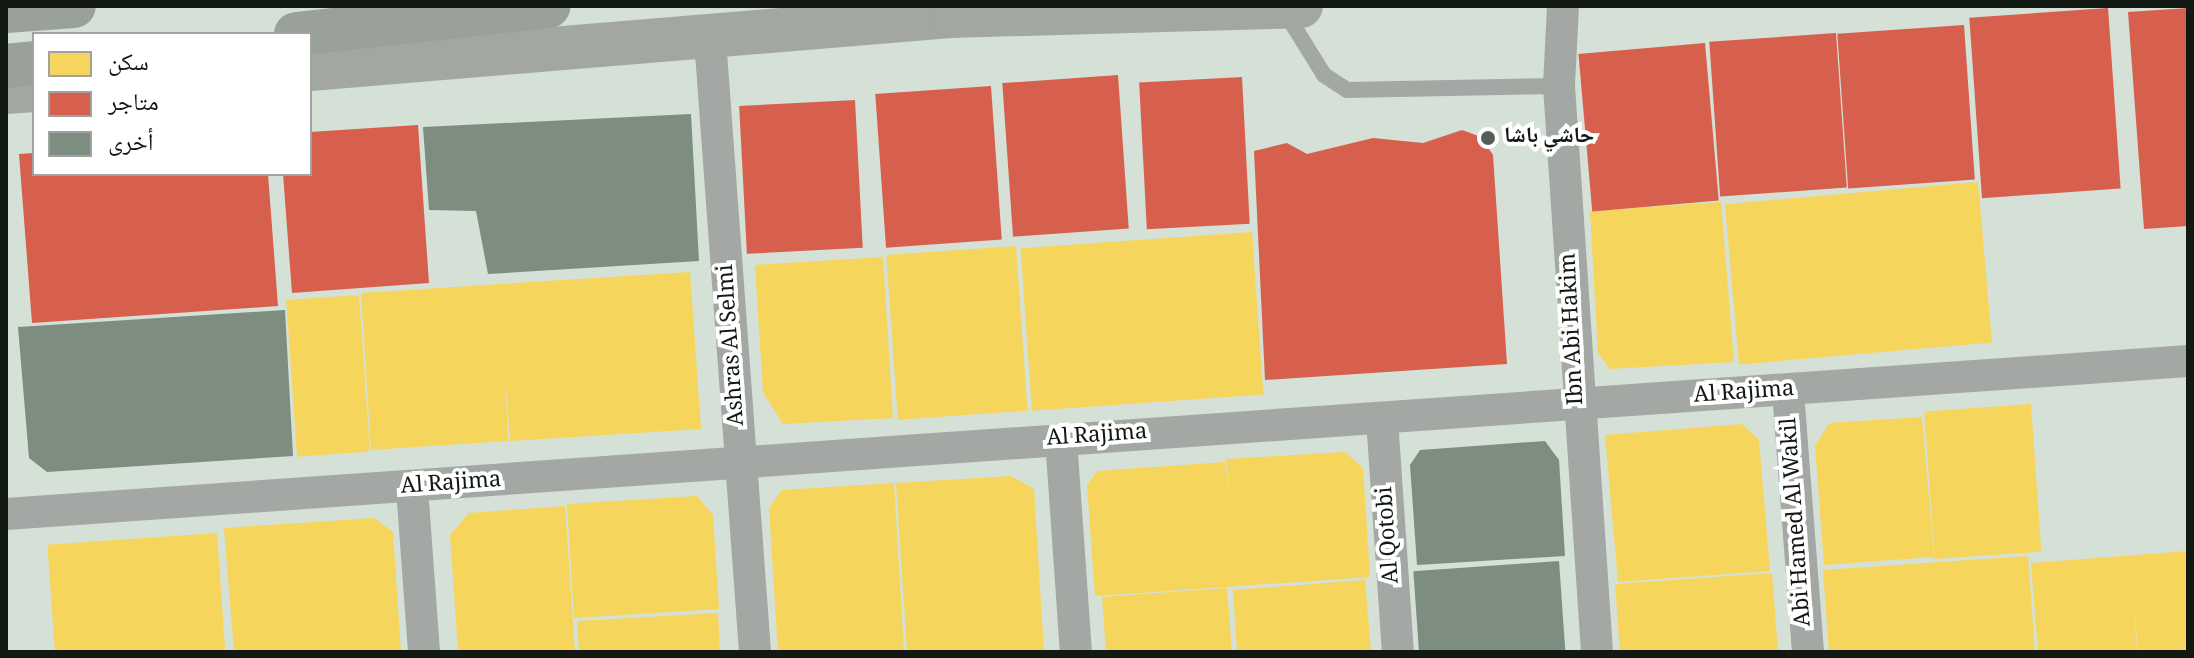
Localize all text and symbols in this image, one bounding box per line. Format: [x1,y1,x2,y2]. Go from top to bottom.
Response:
legend [32,32,312,176]
text: سكن [108,44,149,85]
text: متاجر [108,84,159,125]
text: أخرى [108,124,154,165]
place label: حاشي باشا [1504,125,1594,151]
marker: حاشي باشا [1479,129,1497,147]
street label: Ibn Abi Hakim [1557,252,1591,406]
street label: Ashras Al Selmi [714,263,752,427]
street label: Al Rajima [1693,377,1795,411]
street label: Abi Hamed Al Wakil [1778,417,1818,627]
street label: Al Rajima [1046,420,1148,454]
street label: Al Rajima [400,468,502,502]
street label: Al Qotobi [1373,486,1407,584]

